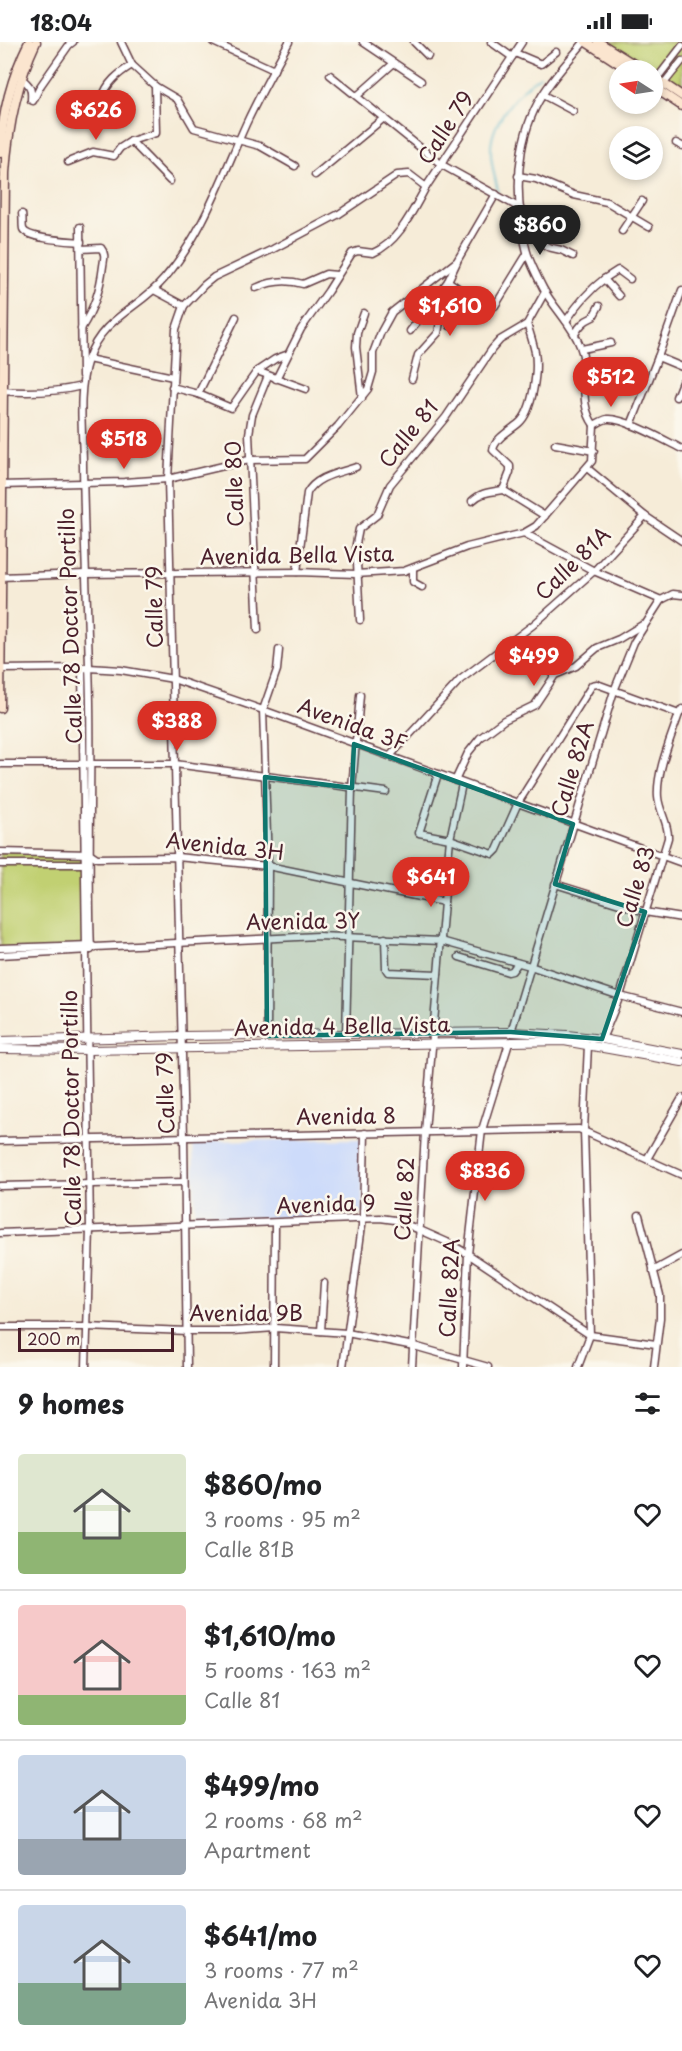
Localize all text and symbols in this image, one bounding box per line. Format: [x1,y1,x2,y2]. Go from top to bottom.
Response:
text: 18:04 [30,5,92,38]
north arrow [609,60,663,114]
map controls [609,60,663,180]
street label: Calle 79 [408,84,480,170]
pin: $626 [60,90,132,141]
text: $626 [70,94,122,124]
button: layers [609,126,663,180]
pin: $860 [504,205,576,256]
text: $860 [513,209,567,239]
pin: $1,610 [401,286,499,337]
text: $1,610 [418,290,482,320]
pin: $512 [575,357,647,408]
text: $512 [587,361,635,391]
street label: Calle 81 [370,392,445,474]
pin: $518 [88,419,160,470]
text: $518 [101,423,147,453]
street label: Calle 80 [216,440,250,528]
street label: Calle 78 Doctor Portillo [49,508,89,745]
street label: Calle 81A [527,518,617,607]
street label: Avenida Bella Vista [200,536,394,572]
street label: Calle 79 [136,566,170,649]
pin: $499 [498,636,570,687]
text: $499 [509,640,559,670]
street label: Avenida 3F [294,689,412,758]
pin: $388 [141,701,213,752]
text: $388 [151,705,203,735]
street label: Calle 82A [541,716,601,821]
street label: Avenida 3H [165,823,286,867]
street label: Calle 83 [606,841,662,931]
pin: $641 [395,857,467,908]
text: $641 [406,861,456,891]
street label: Avenida 3Y [246,903,361,937]
street label: Calle 78 Doctor Portillo [52,990,88,1226]
street label: Avenida 4 Bella Vista [234,1007,450,1043]
street label: Calle 79 [147,1051,181,1135]
street label: Avenida 8 [296,1098,396,1132]
pin: $836 [449,1151,521,1202]
text: $836 [460,1155,510,1185]
street label: Calle 82 [385,1156,421,1242]
street label: Avenida 9 [276,1185,376,1221]
street label: Calle 82A [429,1237,467,1338]
street label: Avenida 9B [189,1296,303,1328]
scale bar [18,1325,174,1352]
text: 200 m [27,1326,80,1350]
text: 9 homes [18,1384,124,1423]
icon: filters [631,1387,664,1420]
text: $860/mo [204,1465,322,1504]
icon: home [66,1478,138,1550]
icon: heart [631,1498,664,1531]
text: 3 rooms · 95 m² [204,1504,361,1534]
text: Calle 81B [204,1534,294,1564]
text: $1,610/mo [204,1616,336,1655]
icon: home [66,1629,138,1701]
icon: heart [631,1649,664,1682]
text: 5 rooms · 163 m² [204,1655,371,1685]
text: Calle 81 [204,1685,280,1715]
text: $499/mo [204,1766,319,1805]
icon: home [66,1779,138,1851]
icon: heart [631,1799,664,1832]
text: 2 rooms · 68 m² [204,1805,363,1835]
text: Apartment [204,1835,311,1865]
text: $641/mo [204,1916,317,1955]
icon: home [66,1929,138,2001]
icon: heart [631,1949,664,1982]
text: 3 rooms · 77 m² [204,1955,359,1985]
text: Avenida 3H [204,1985,317,2015]

